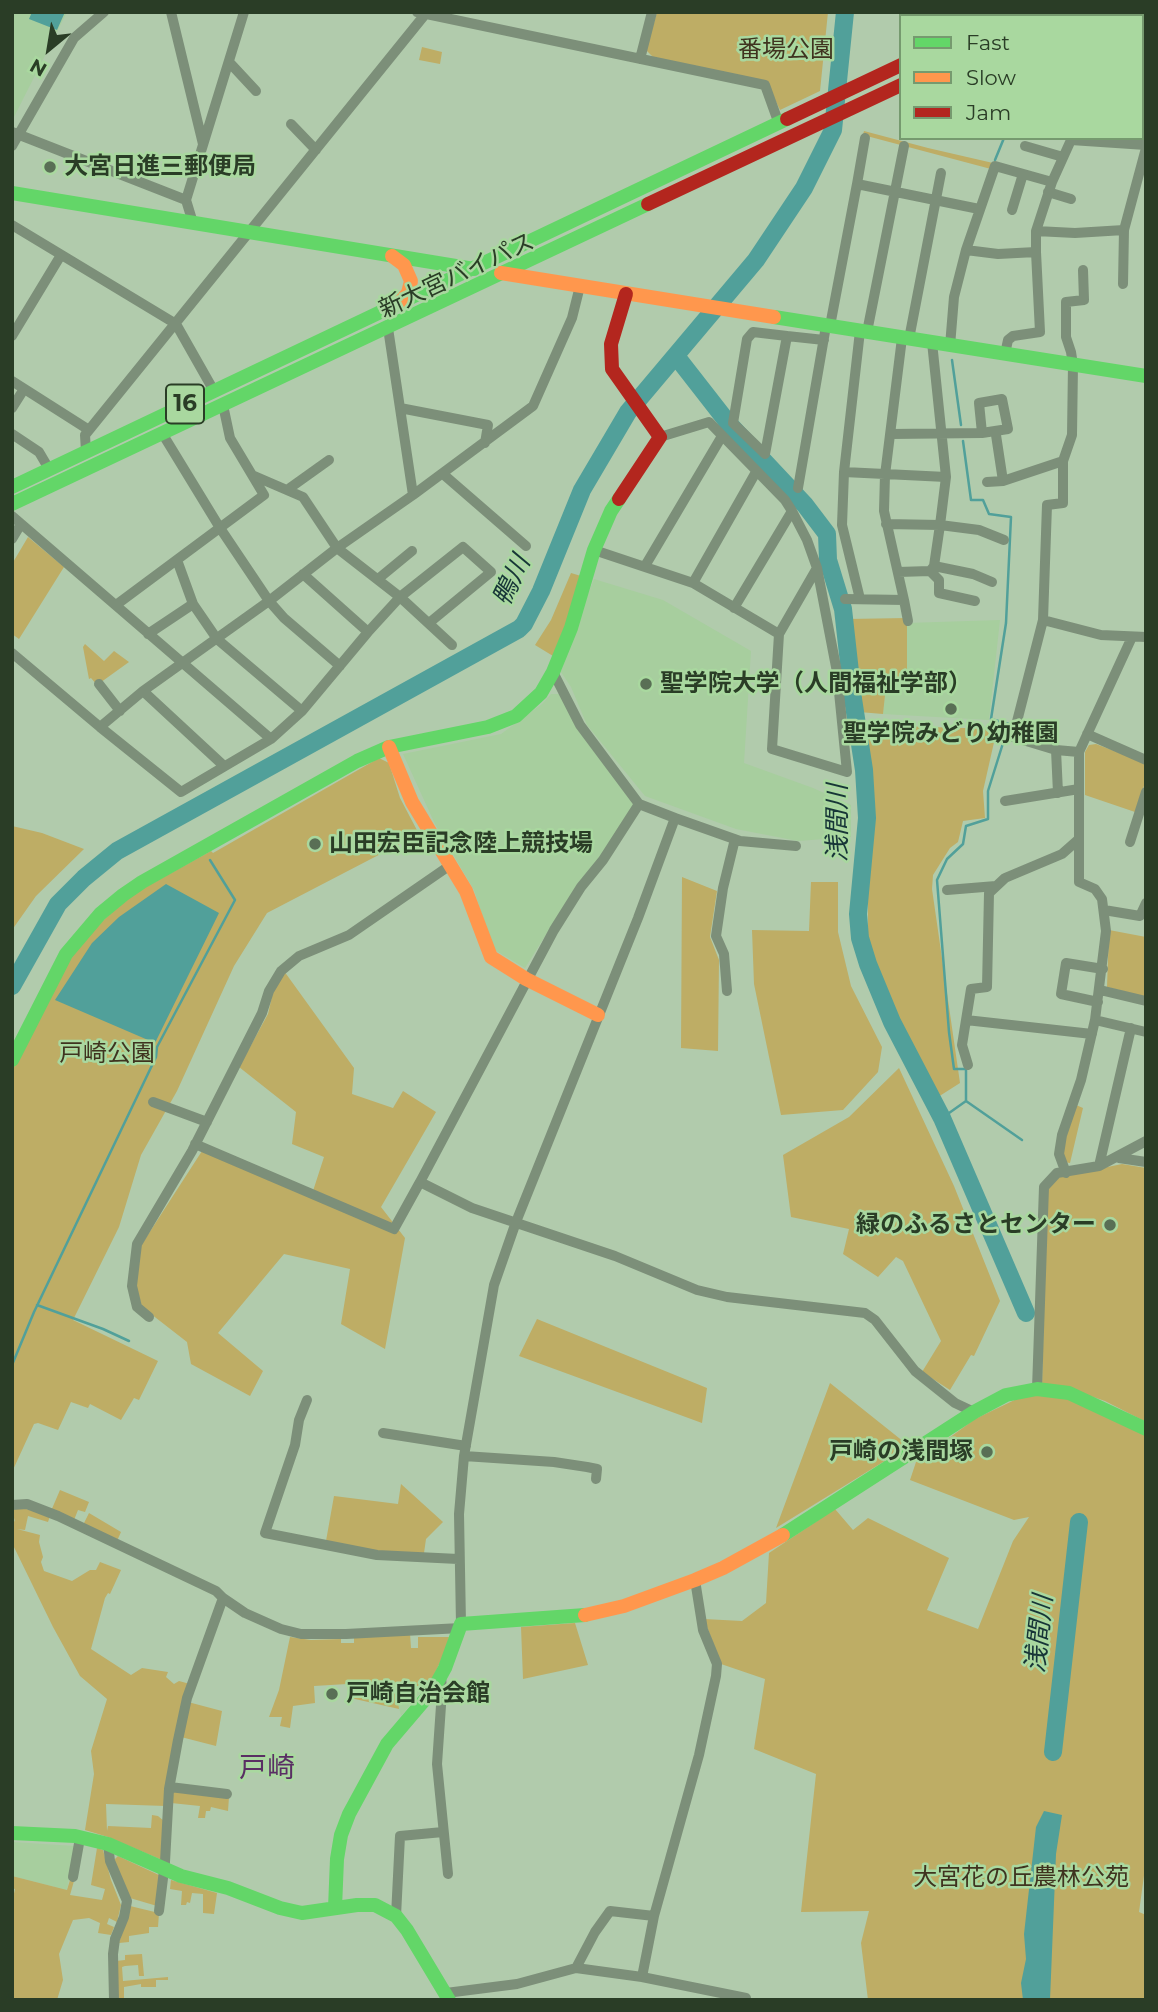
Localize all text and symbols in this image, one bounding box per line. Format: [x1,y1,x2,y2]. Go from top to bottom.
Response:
north arrow [14,14,84,84]
legend [899,14,1144,140]
text: Fast [966,30,1010,55]
park label: 番場公園 [738,36,834,64]
text: N [26,54,51,81]
text: Slow [966,65,1016,90]
text: Jam [966,100,1011,125]
place label: 大宮日進三郵便局 [64,153,256,181]
marker: 大宮日進三郵便局 [42,159,58,175]
street label: 新大宮バイパス [375,227,539,325]
road number: 16 [166,384,204,424]
water label: 鴨川 [487,551,537,611]
place label: 聖学院大学（人間福祉学部） [660,670,972,698]
marker: 聖学院大学（人間福祉学部） [638,676,654,692]
marker: 聖学院みどり幼稚園 [943,701,959,717]
place label: 聖学院みどり幼稚園 [843,720,1059,748]
water label: 浅間川 [822,784,854,862]
place label: 山田宏臣記念陸上競技場 [329,830,593,858]
marker: 山田宏臣記念陸上競技場 [307,836,323,852]
park label: 戸崎公園 [59,1040,155,1068]
place label: 緑のふるさとセンター [856,1211,1096,1239]
marker: 緑のふるさとセンター [1102,1217,1118,1233]
place label: 戸崎の浅間塚 [829,1438,973,1466]
marker: 戸崎の浅間塚 [979,1444,995,1460]
water label: 浅間川 [1020,1594,1060,1674]
place label: 戸崎自治会館 [346,1680,490,1708]
marker: 戸崎自治会館 [324,1686,340,1702]
district label: 戸崎 [239,1752,295,1786]
park label: 大宮花の丘農林公苑 [913,1864,1129,1892]

